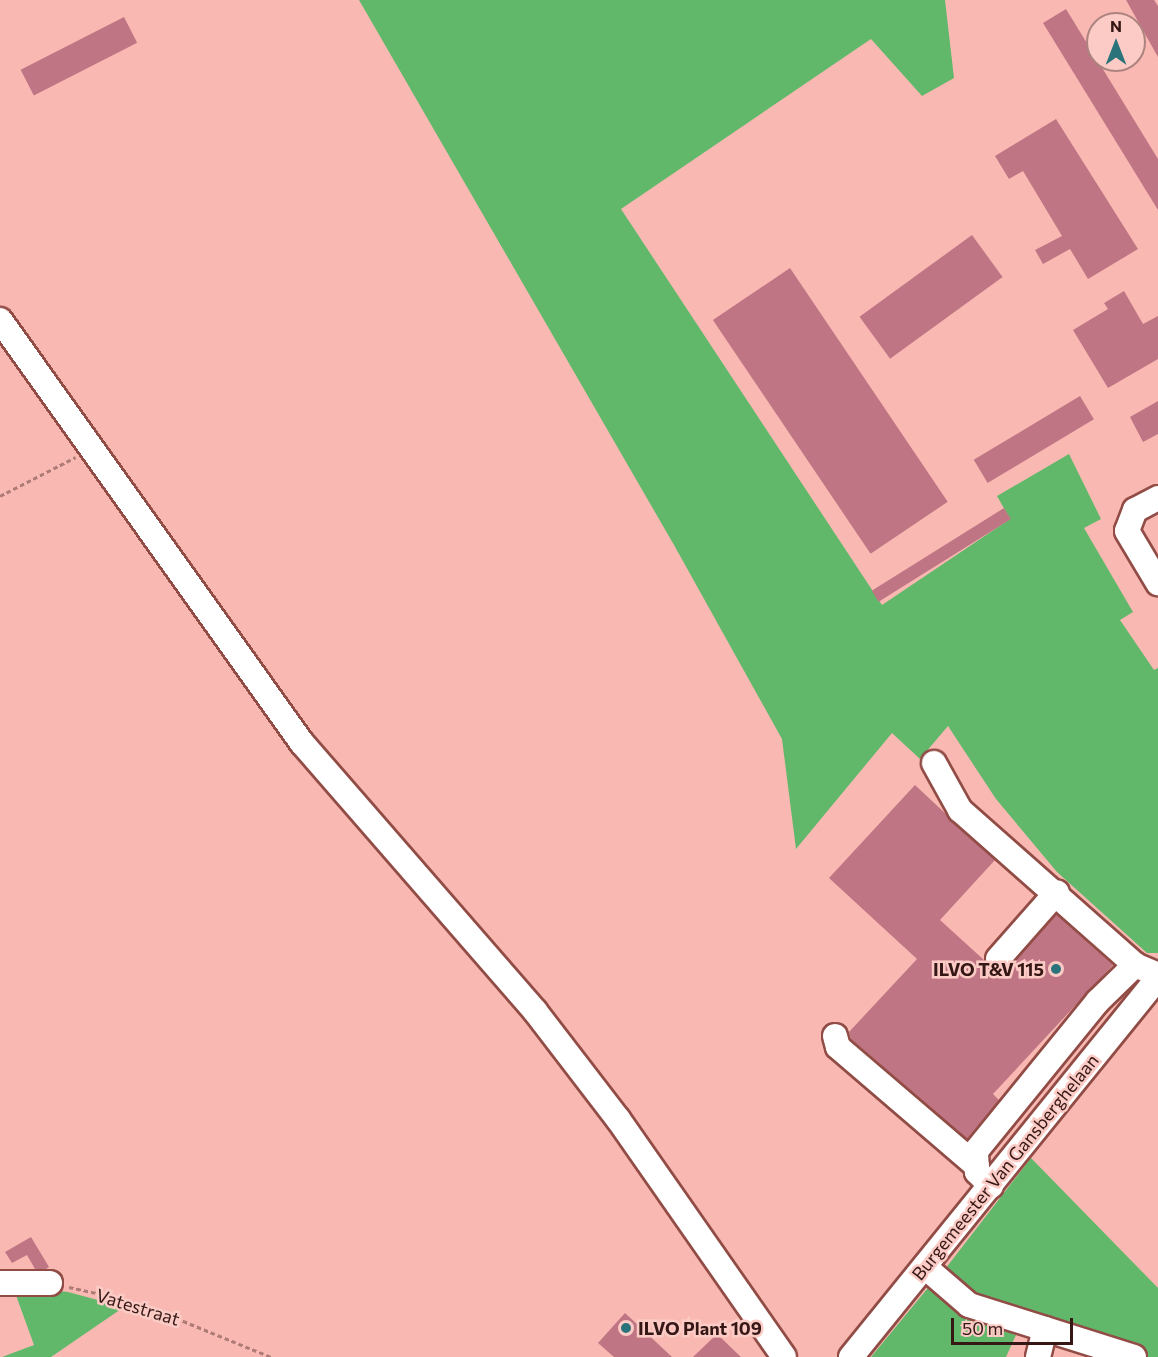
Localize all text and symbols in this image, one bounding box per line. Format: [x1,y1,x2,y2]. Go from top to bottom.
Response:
north arrow [1086,12,1146,72]
text: N [1110,16,1122,35]
place label: ILVO T&V 115 [933,958,1044,980]
marker: ILVO T&V 115 [1049,962,1063,976]
street label: Burgemeester Van Gansberghelaan [907,1050,1103,1284]
street label: Vatestraat [94,1284,182,1330]
scale bar [954,1306,1076,1344]
place label: ILVO Plant 109 [638,1317,762,1339]
text: 50 m [962,1317,1003,1339]
marker: ILVO Plant 109 [619,1321,633,1335]

